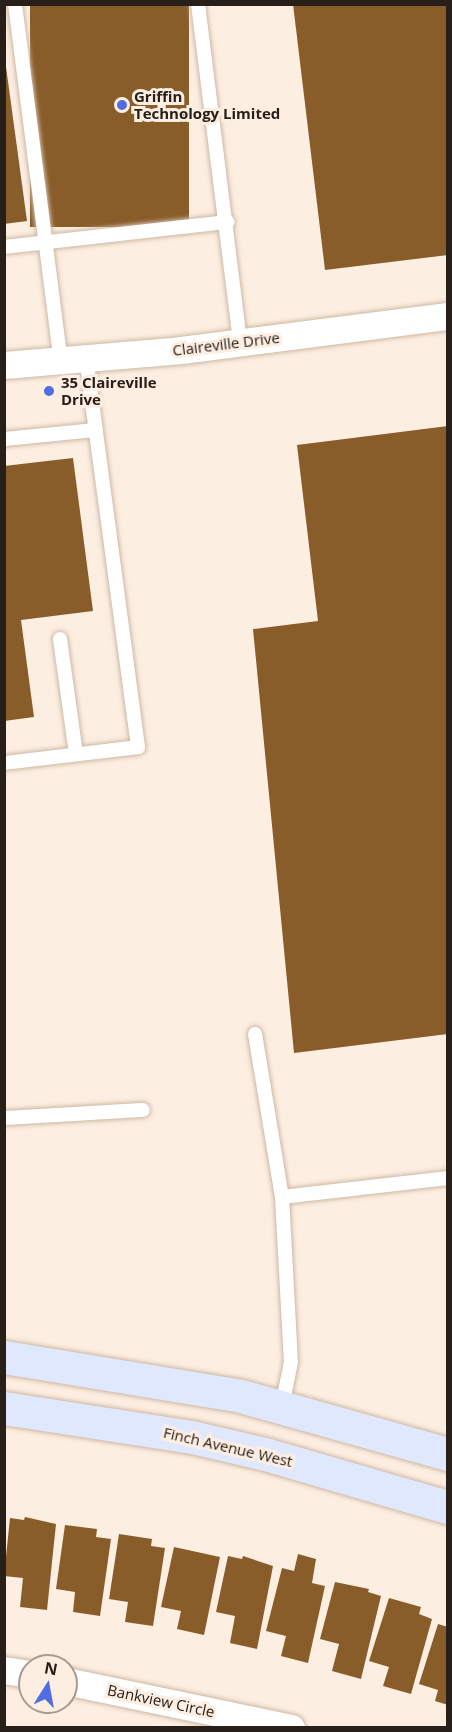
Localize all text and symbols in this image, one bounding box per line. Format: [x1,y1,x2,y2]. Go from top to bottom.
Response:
place label: Griffin Technology Limited [134,87,280,122]
marker: Griffin Technology Limited [115,98,129,112]
street label: Claireville Drive [171,328,281,360]
place label: 35 Claireville Drive [61,373,157,408]
marker: 35 Claireville Drive [42,384,56,398]
street label: Finch Avenue West [162,1423,294,1471]
north arrow [18,1654,78,1714]
text: N [43,1656,60,1680]
street label: Bankview Circle [106,1681,216,1721]

